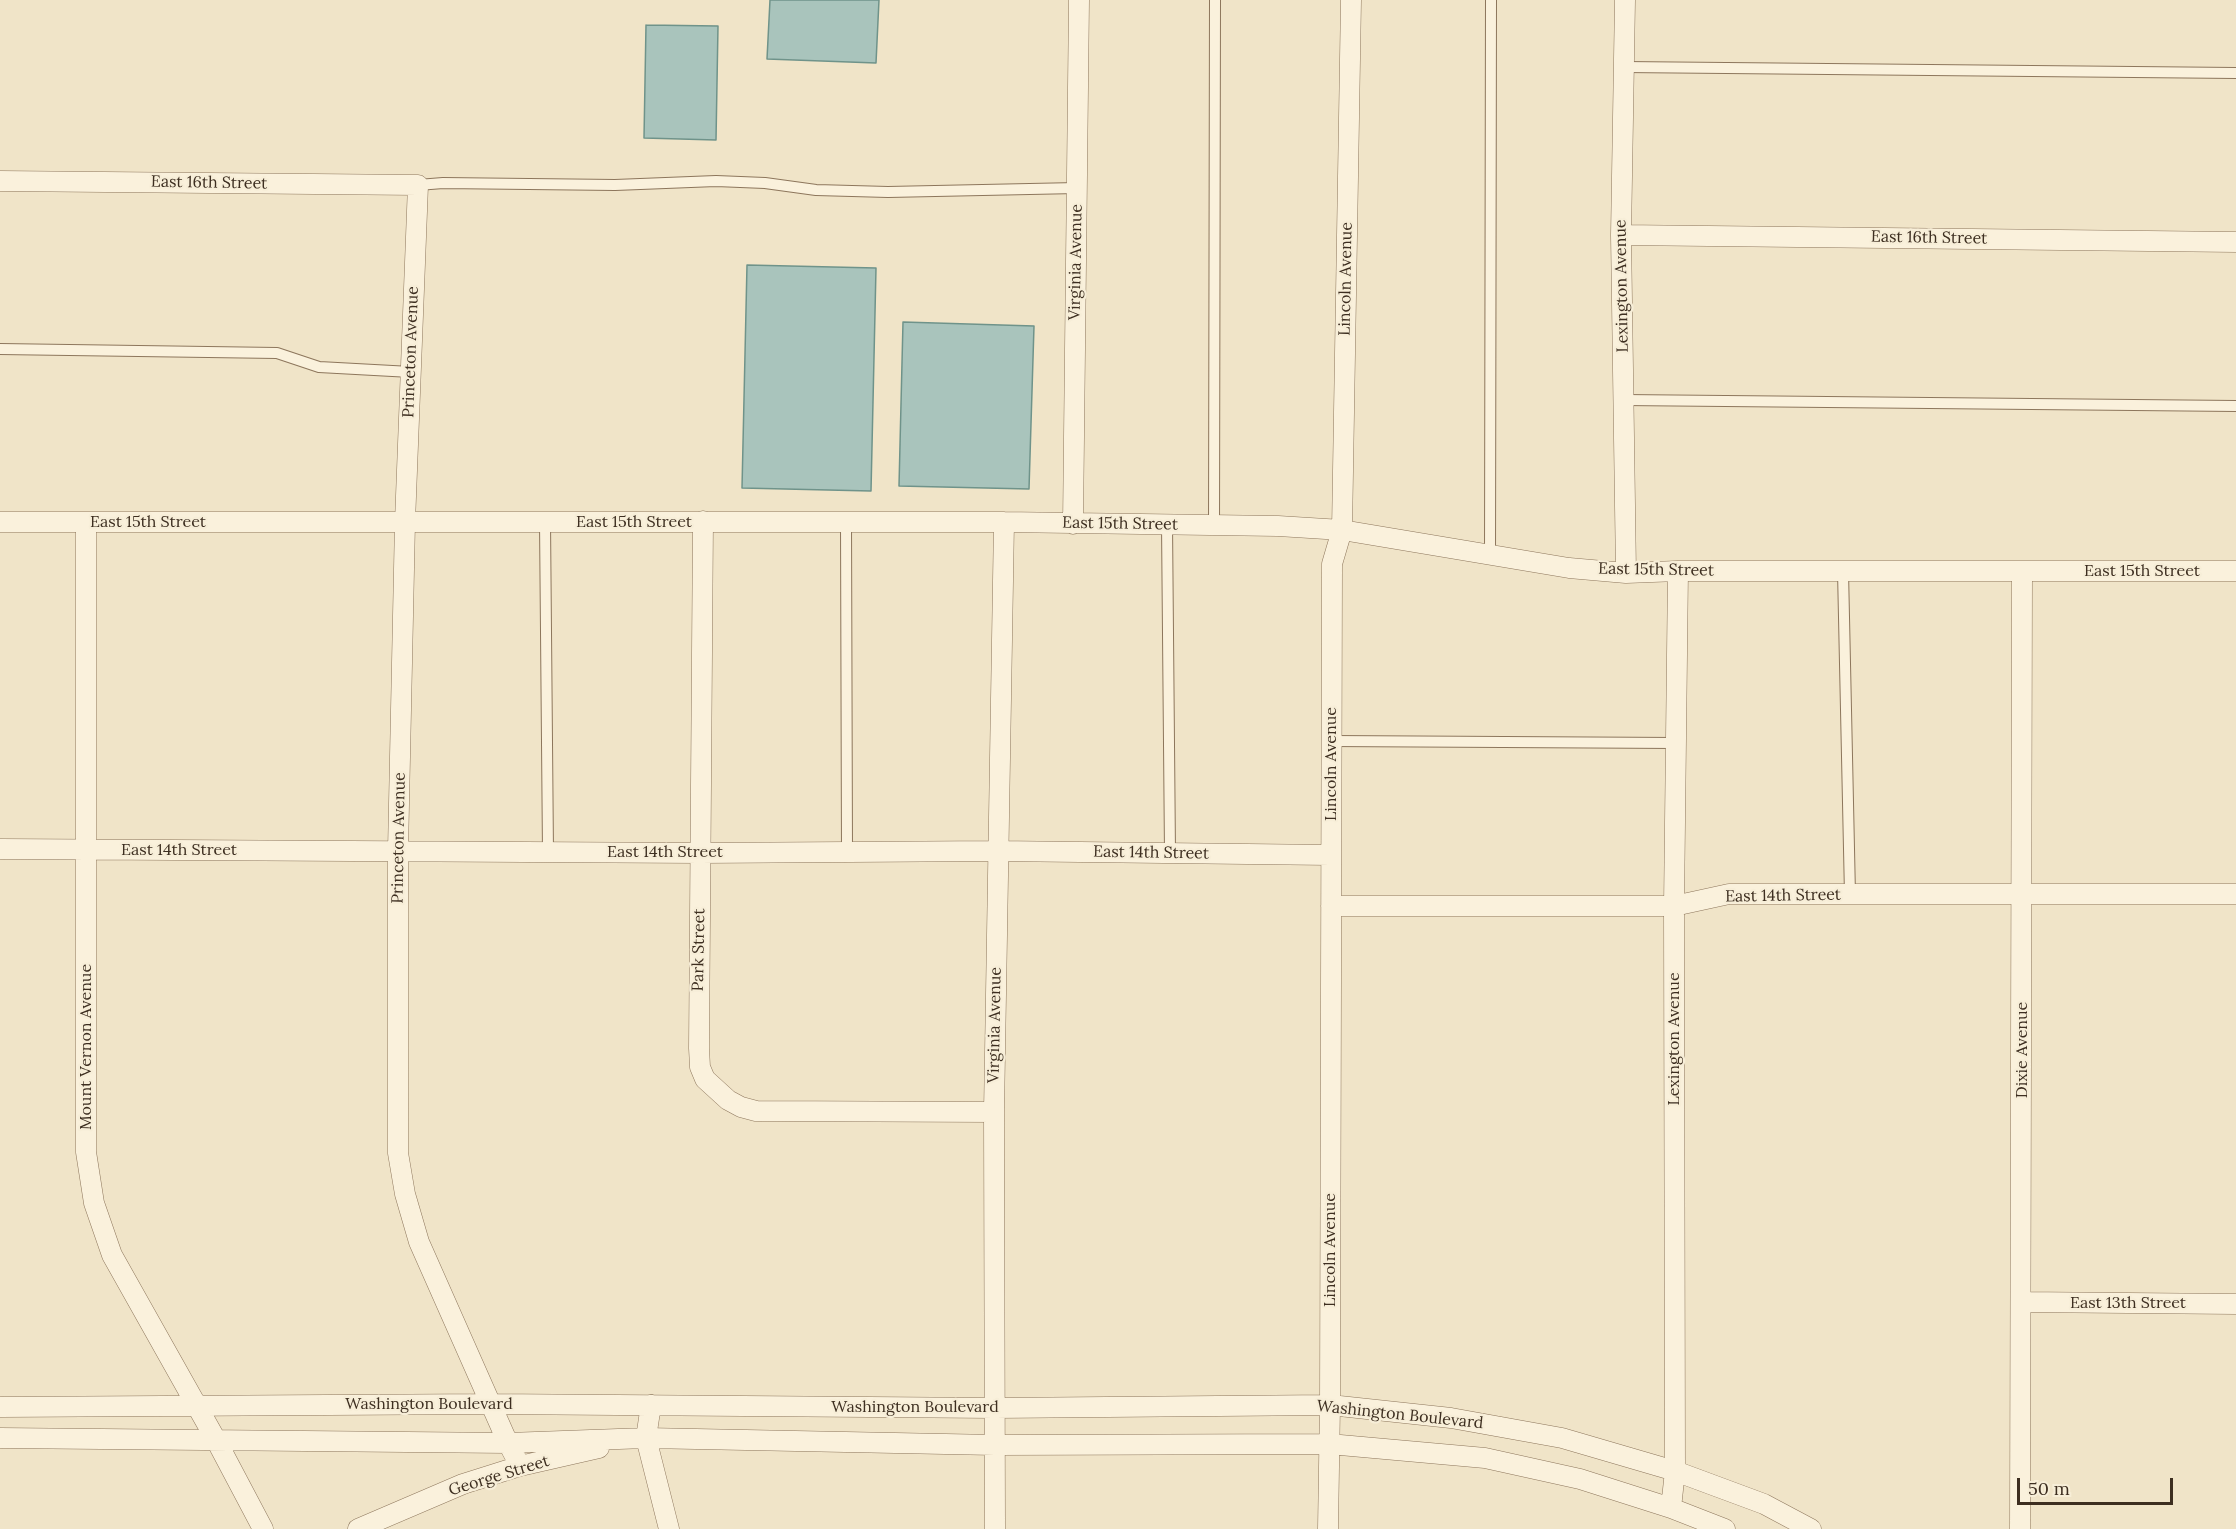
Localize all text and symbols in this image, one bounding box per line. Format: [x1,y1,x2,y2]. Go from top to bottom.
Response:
street label: East 16th Street [151,172,267,194]
street label: Virginia Avenue [1065,204,1087,320]
street label: Lexington Avenue [1611,219,1633,353]
street label: Lincoln Avenue [1335,222,1357,336]
street label: East 16th Street [1871,227,1987,249]
street label: Princeton Avenue [399,286,423,418]
street label: East 15th Street [90,512,206,532]
street label: East 15th Street [576,512,692,532]
street label: East 15th Street [1062,513,1178,535]
street label: East 15th Street [1598,559,1714,581]
street label: East 15th Street [2084,561,2200,581]
street label: Lincoln Avenue [1321,707,1341,821]
street label: Princeton Avenue [388,772,410,904]
street label: East 14th Street [121,840,237,860]
street label: East 14th Street [607,842,723,862]
street label: East 14th Street [1093,842,1209,864]
street label: East 14th Street [1725,885,1841,907]
street label: Park Street [689,908,709,992]
street label: Mount Vernon Avenue [76,964,96,1130]
street label: Virginia Avenue [984,967,1006,1083]
street label: Lexington Avenue [1664,972,1684,1106]
street label: Dixie Avenue [2012,1002,2032,1098]
street label: Lincoln Avenue [1320,1193,1340,1307]
street label: East 13th Street [2070,1293,2186,1313]
street label: Washington Boulevard [345,1394,513,1414]
street label: Washington Boulevard [831,1397,999,1417]
street label: Washington Boulevard [1316,1397,1484,1433]
street label: George Street [446,1452,552,1500]
scale bar [2020,1466,2176,1504]
text: 50 m [2028,1477,2070,1500]

